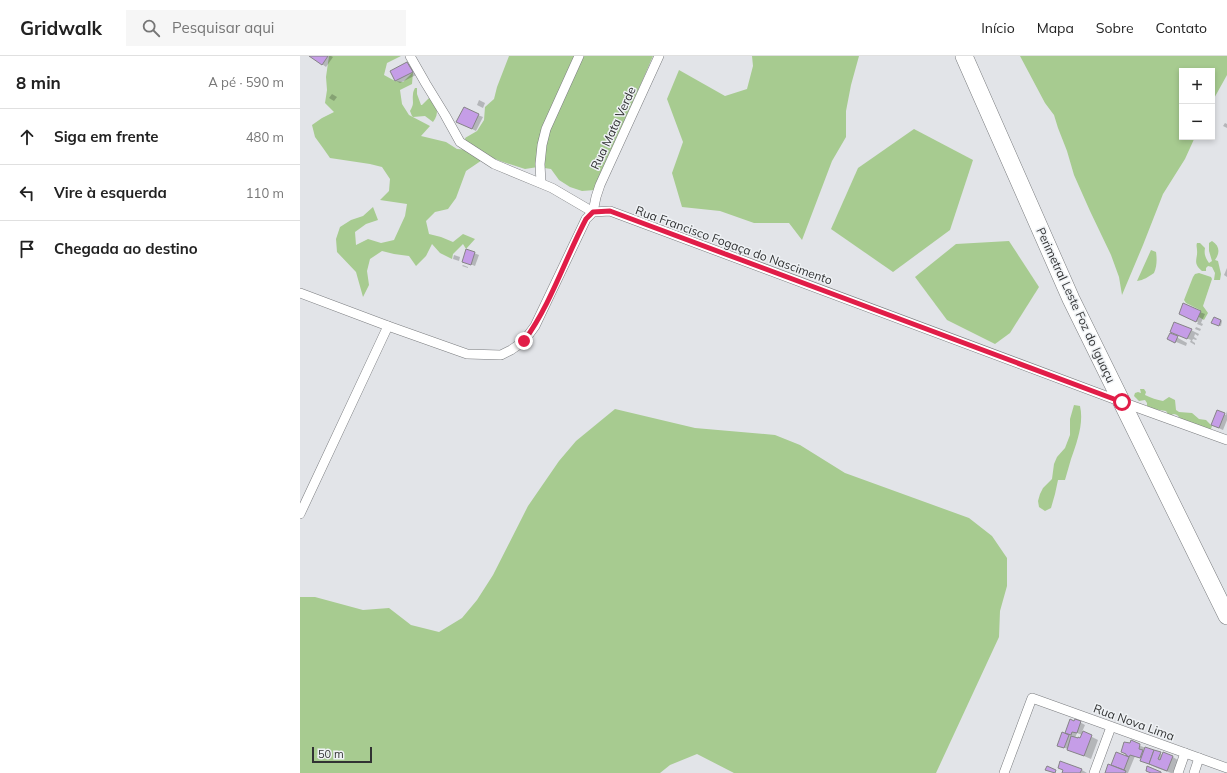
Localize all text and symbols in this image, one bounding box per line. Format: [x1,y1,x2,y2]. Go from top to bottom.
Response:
search box [126,10,406,46]
text: Gridwalk [20,16,102,40]
icon: search [140,17,162,39]
text: Pesquisar aqui [172,18,274,37]
text: Início [981,19,1015,37]
text: Mapa [1037,19,1074,37]
text: Sobre [1096,19,1134,37]
text: Contato [1156,19,1207,37]
map controls [1179,68,1215,140]
button: + [1179,68,1215,104]
text: 8 min [16,72,61,93]
text: A pé · 590 m [208,74,284,90]
street label: Rua Mata Verde [587,84,639,172]
button: − [1179,104,1215,140]
icon: ahead [16,126,38,148]
text: Siga em frente [54,127,159,146]
text: 480 m [246,129,284,145]
icon: left [16,182,38,204]
text: Vire à esquerda [54,183,167,202]
text: 110 m [246,185,284,201]
street label: Rua Francisco Fogaça do Nascimento [633,202,835,288]
street label: Perimetral Leste Foz do Iguaçu [1033,225,1119,385]
icon: arrive [16,238,38,260]
text: Chegada ao destino [54,239,198,258]
route end [515,332,533,350]
route start [1113,393,1131,411]
street label: Rua Nova Lima [1091,700,1177,744]
scale bar [312,745,372,764]
text: 50 m [318,747,344,761]

